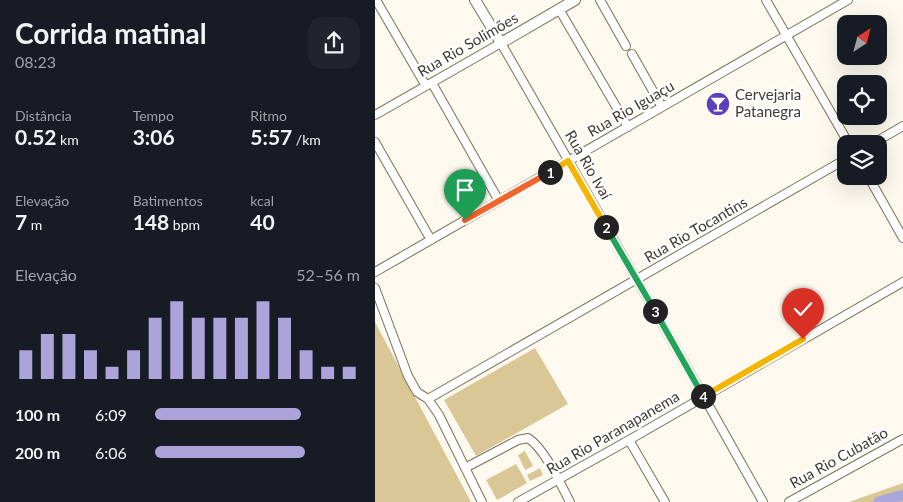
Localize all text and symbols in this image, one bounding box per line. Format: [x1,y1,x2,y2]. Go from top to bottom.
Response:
street label: Rua Rio Solimões [414,8,521,80]
north arrow [837,15,887,65]
map controls [837,15,887,185]
text: Corrida matinal [15,16,207,50]
button: share [308,17,360,69]
text: 08:23 [15,52,56,71]
button: locate [837,75,887,125]
street label: Rua Rio Iguaçu [584,76,677,140]
place label: Cervejaria Patanegra [735,85,801,120]
bar icon: Cervejaria Patanegra [705,91,731,117]
text: Distância [15,107,72,124]
text: Tempo [133,107,174,124]
text: Ritmo [250,107,287,124]
text: 0.52 [15,124,57,149]
text: 3:06 [133,124,175,149]
text: 5:57 [250,124,292,149]
street label: Rua Rio Ivaí [562,127,617,203]
text: km [57,131,79,148]
text: /km [292,131,321,148]
button: layers [837,135,887,185]
pin: 1 [537,160,563,184]
text: 1 [546,164,555,181]
pin [444,169,486,220]
icon: arrive [451,176,479,204]
text: Elevação [15,192,69,209]
text: Batimentos [133,192,203,209]
text: kcal [250,192,274,209]
street label: Rua Rio Tocantins [641,192,750,266]
text: 7 [15,209,27,234]
text: 148 [133,209,169,234]
text: 40 [250,209,275,234]
pin: 2 [593,214,619,240]
text: m [27,216,42,233]
text: bpm [169,216,200,233]
text: 2 [602,219,611,236]
text: Elevação [15,265,77,284]
text: 52–56 m [296,265,360,284]
pin [782,288,824,339]
icon: check [789,295,817,323]
pin: 3 [643,298,667,324]
text: 3 [651,303,660,320]
pin: 4 [691,384,715,408]
street label: Rua Rio Paranapanema [543,387,682,478]
text: 4 [699,388,708,405]
text: 100 m [15,405,60,424]
text: 6:09 [95,405,127,424]
street label: Rua Rio Cubatão [786,423,891,492]
text: 200 m [15,443,60,462]
text: 6:06 [95,443,127,462]

